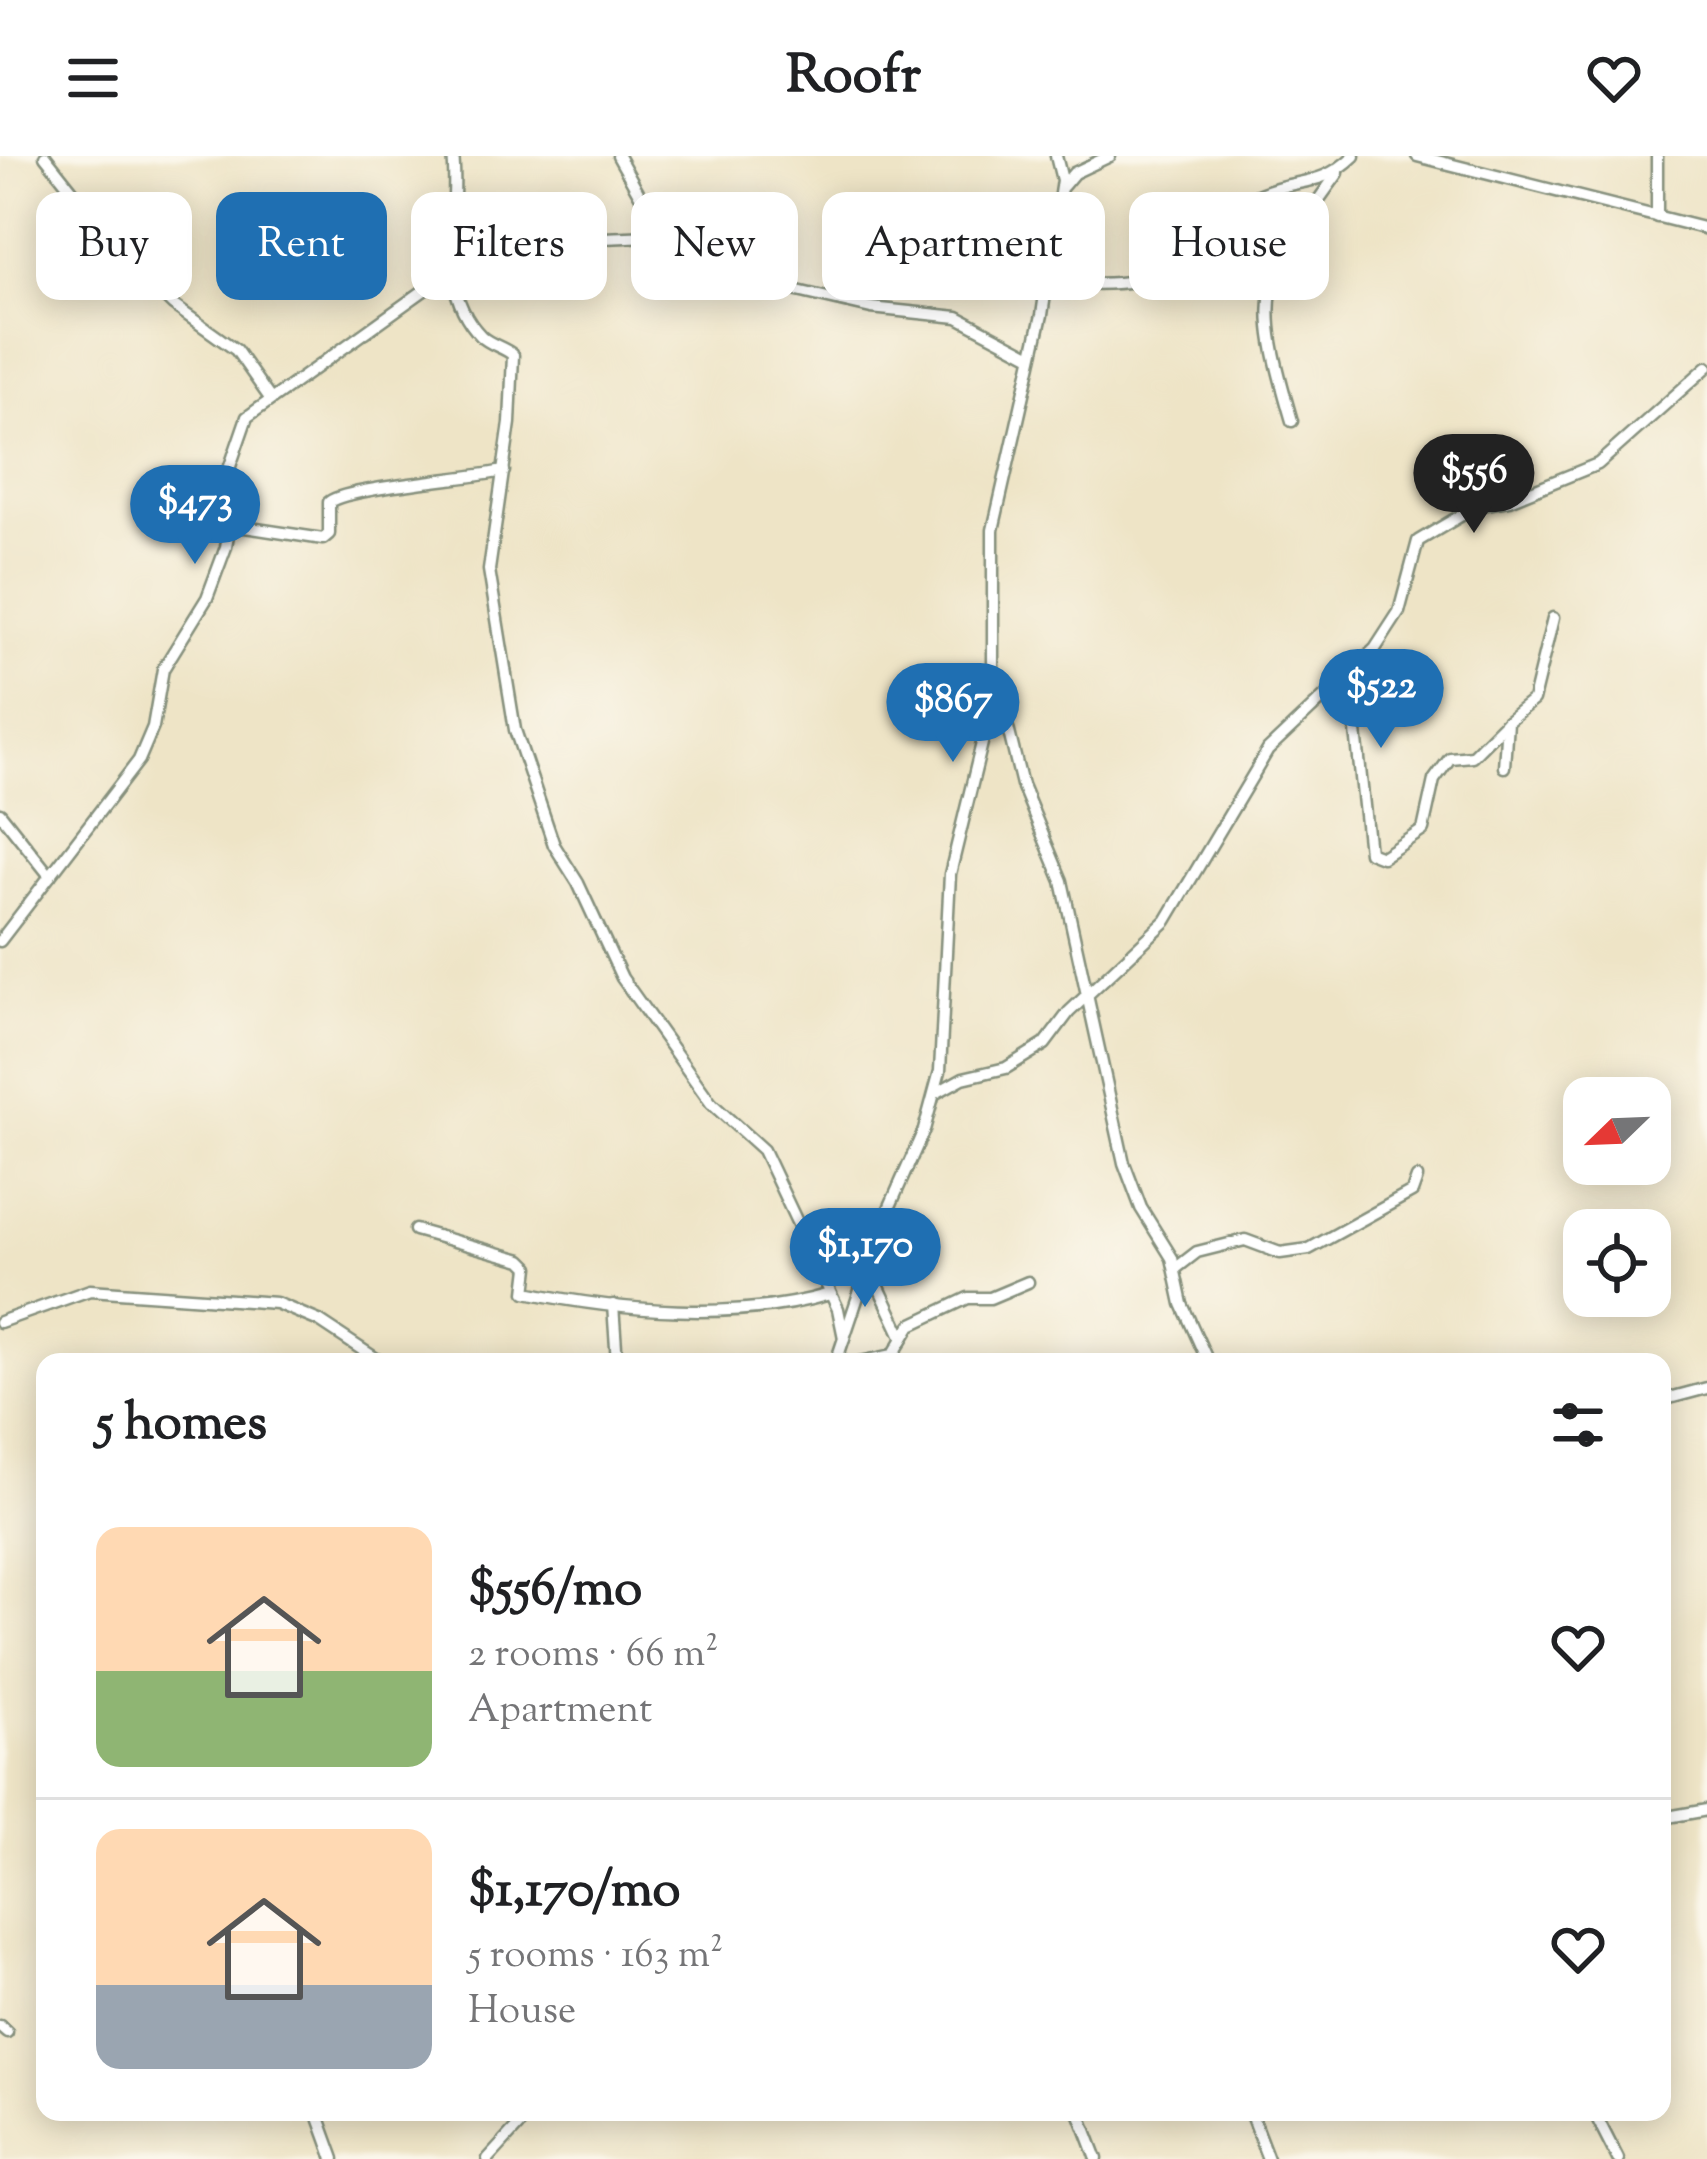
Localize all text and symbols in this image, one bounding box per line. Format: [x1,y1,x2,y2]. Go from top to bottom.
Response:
text: Roofr [786,39,921,117]
icon: menu [60,45,126,111]
icon: heart [1581,45,1647,111]
chip: Buy [36,192,192,300]
chip: Rent [216,192,387,300]
chip: Filters [411,192,607,300]
chip: New [631,192,798,300]
chip: Apartment [822,192,1105,300]
chip: House [1129,192,1329,300]
pin: $556 [1403,434,1545,536]
text: $556 [1440,445,1508,501]
pin: $473 [124,465,266,567]
text: $473 [157,476,233,532]
pin: $522 [1310,649,1452,751]
text: $522 [1346,660,1416,716]
pin: $867 [882,663,1024,765]
text: $867 [913,674,993,730]
north arrow [1563,1077,1671,1185]
map controls [1563,1077,1671,1317]
pin: $1,170 [767,1208,963,1310]
button: locate [1563,1209,1671,1317]
text: $1,170 [817,1219,913,1275]
text: 5 homes [96,1389,267,1462]
icon: filters [1545,1392,1611,1458]
text: $556/mo [468,1555,642,1628]
icon: home [192,1575,336,1719]
icon: heart [1545,1614,1611,1680]
text: 2 rooms · 66 m² [468,1628,718,1684]
text: Apartment [468,1684,652,1740]
text: $1,170/mo [468,1856,680,1929]
icon: home [192,1877,336,2021]
icon: heart [1545,1916,1611,1982]
text: 5 rooms · 163 m² [468,1929,723,1985]
text: House [468,1985,576,2041]

